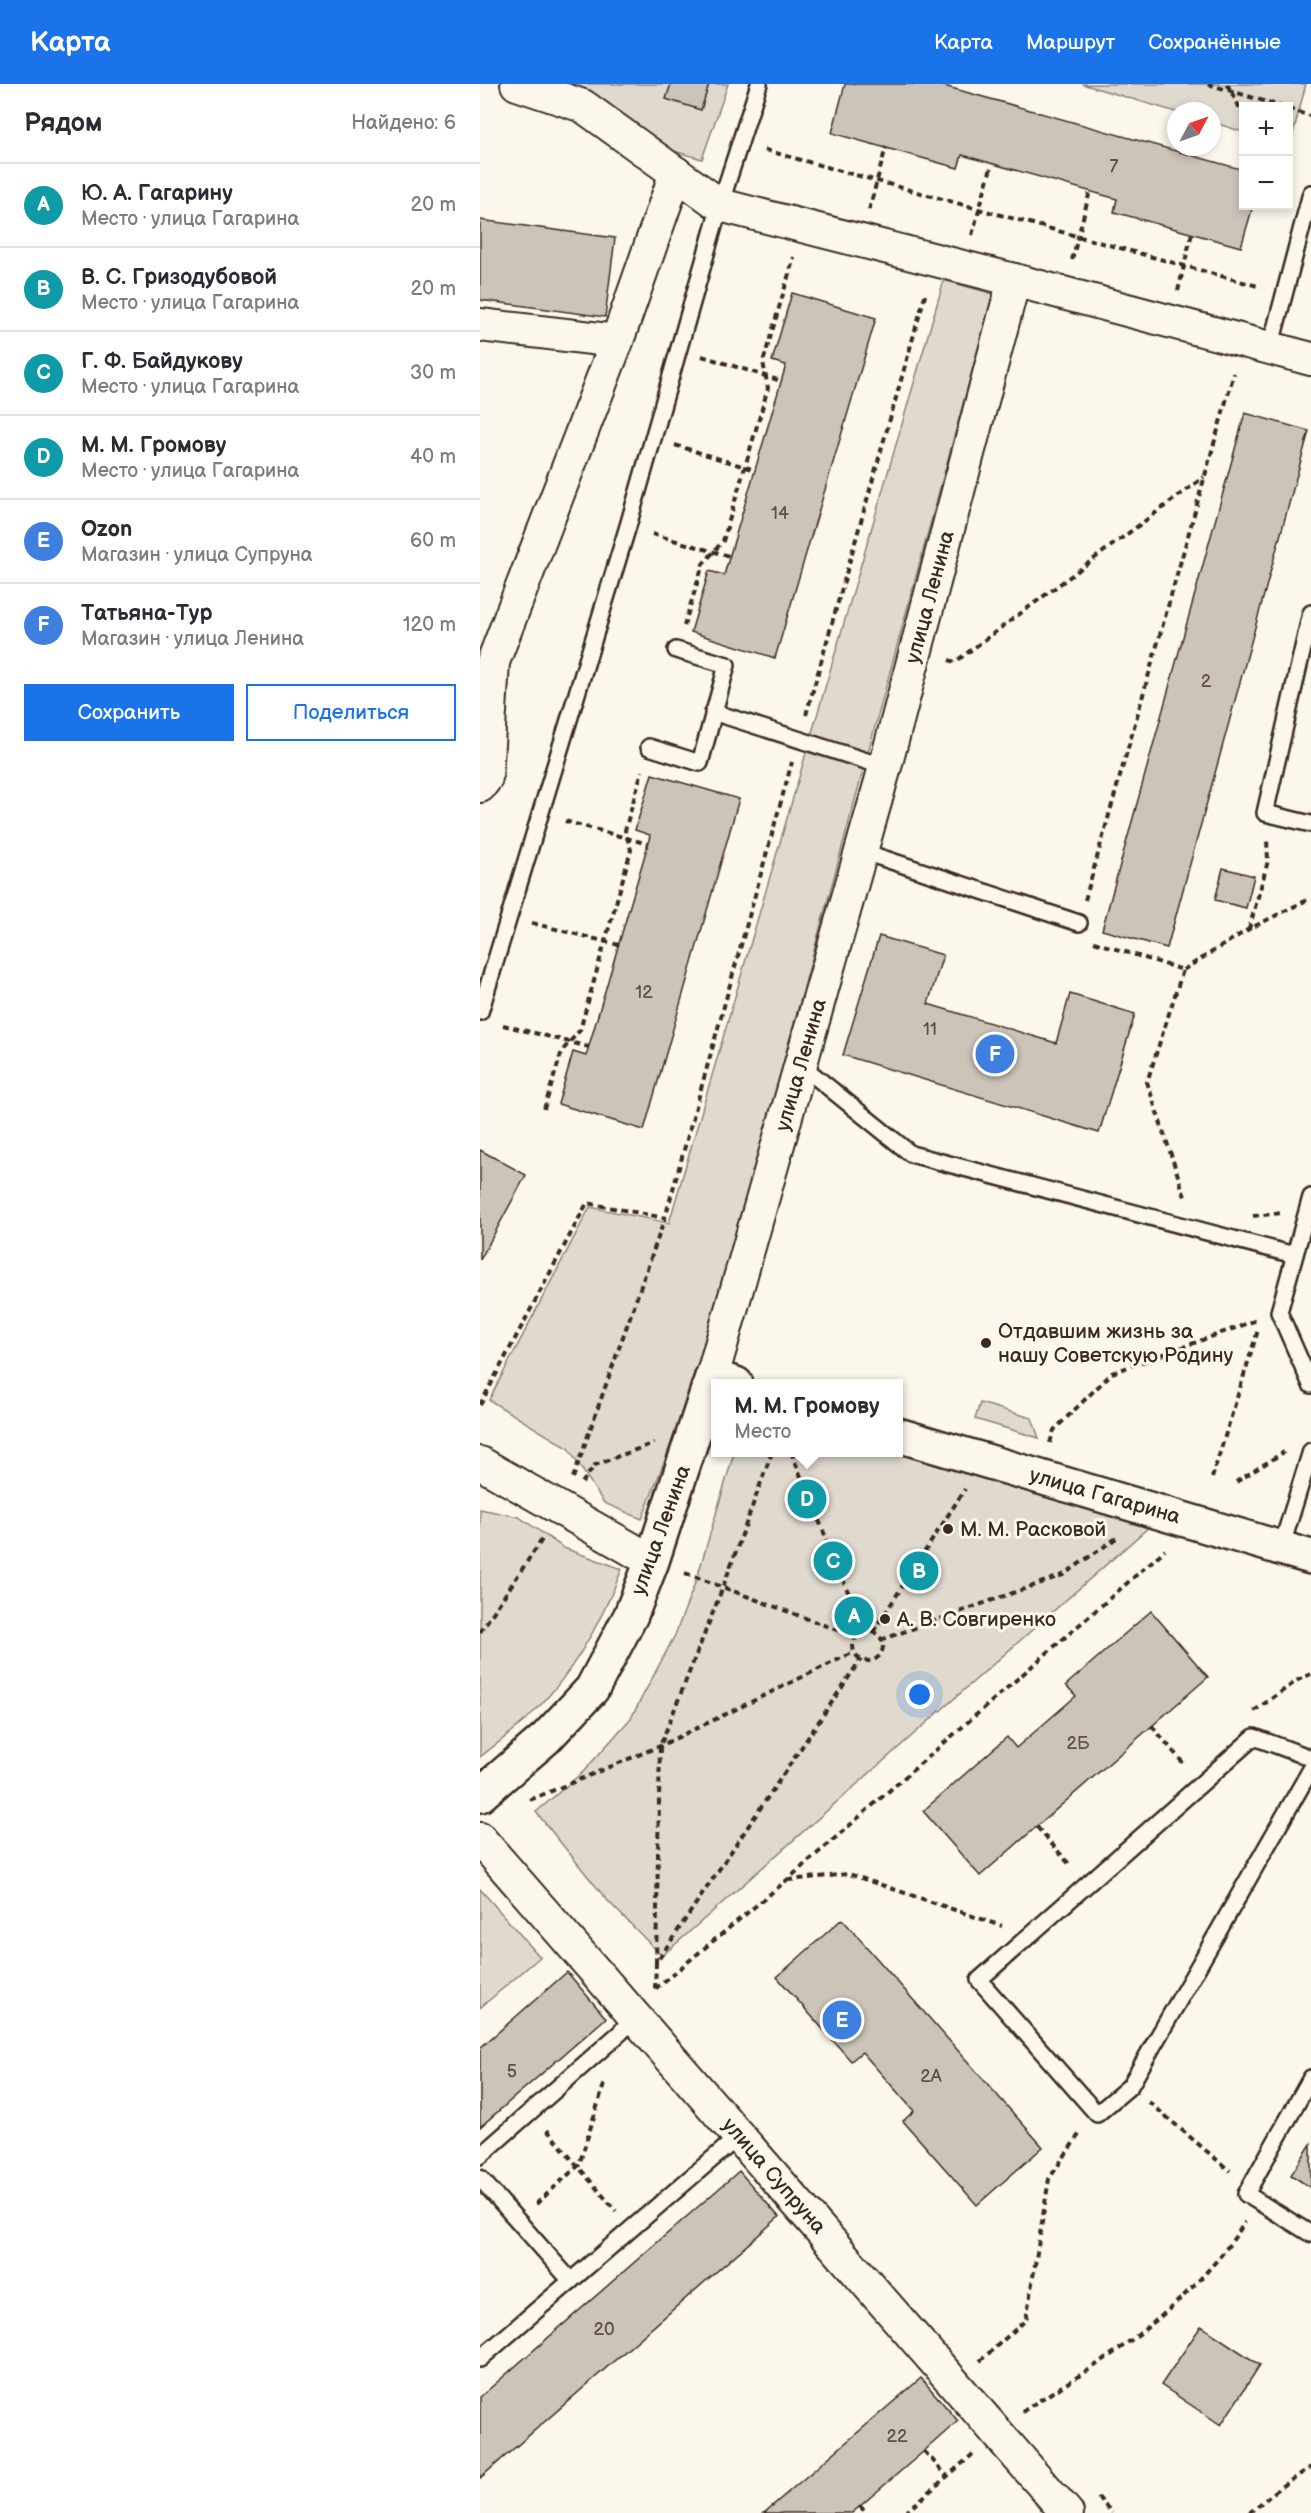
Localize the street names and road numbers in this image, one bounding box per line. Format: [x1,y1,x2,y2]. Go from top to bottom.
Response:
street label: улица Ленина [900,527,960,666]
street label: улица Ленина [770,995,832,1134]
street label: улица Ленина [626,1461,696,1599]
street label: улица Гагарина [1027,1463,1184,1530]
street label: улица Супруна [717,2113,832,2240]

